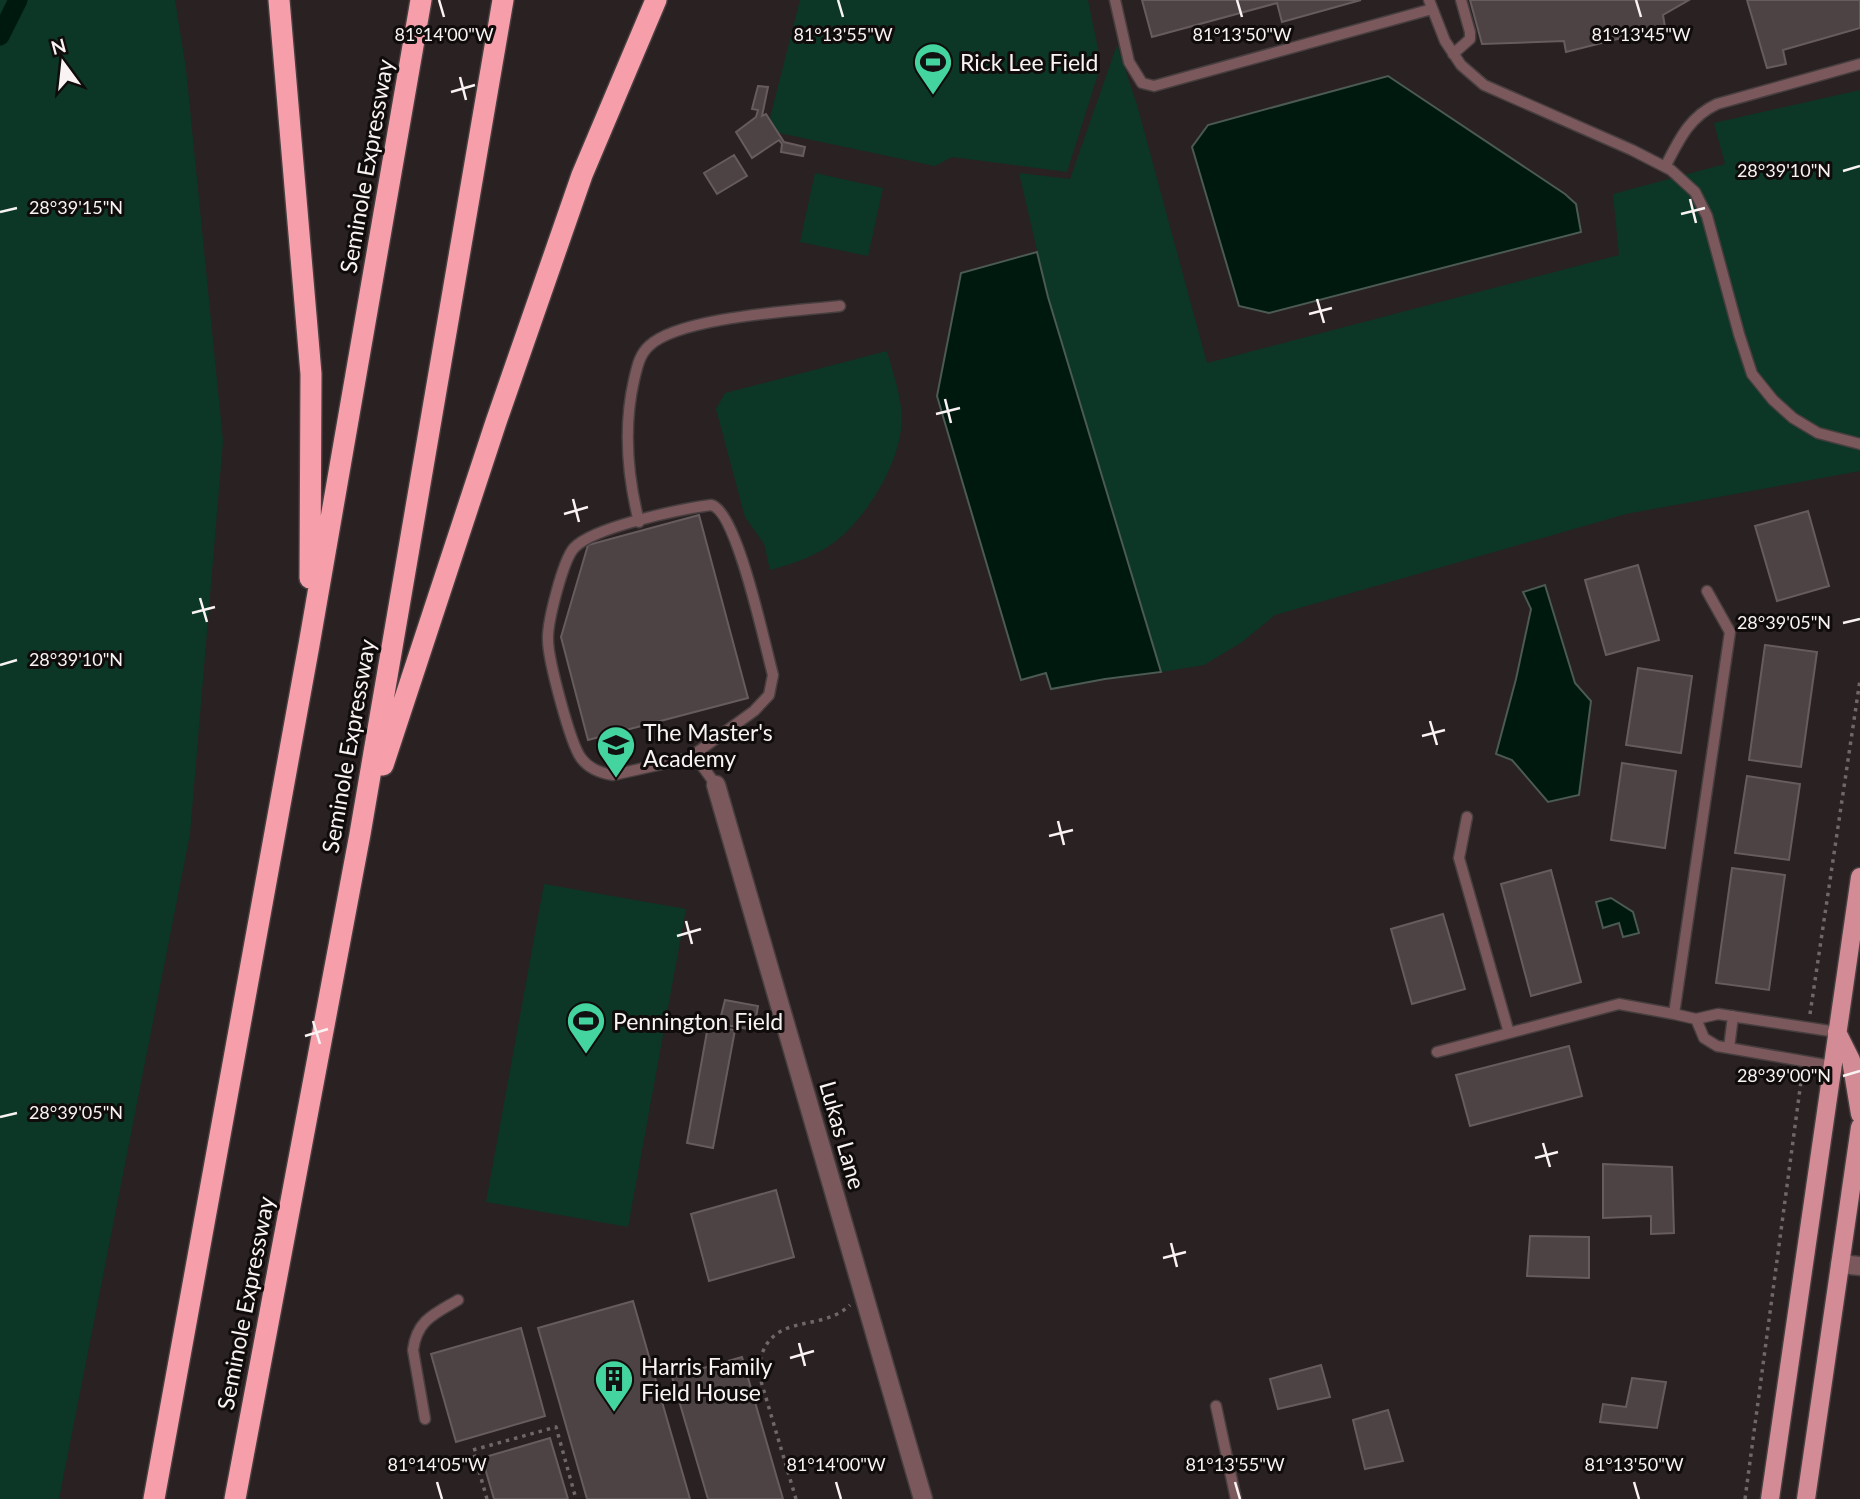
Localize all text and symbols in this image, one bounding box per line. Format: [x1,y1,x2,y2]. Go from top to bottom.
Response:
text: 81°14'00"W [394,23,494,45]
text: 81°13'55"W [793,23,893,45]
text: 81°13'50"W [1192,23,1292,45]
text: 81°13'45"W [1591,23,1691,45]
north arrow [28,28,98,98]
text: N [48,33,69,59]
sports icon: Rick Lee Field [912,41,954,96]
place label: Rick Lee Field [960,48,1098,76]
street label: Seminole Expressway [333,57,399,275]
text: 28°39'10"N [1737,159,1831,181]
text: 28°39'15"N [29,196,123,218]
text: 28°39'05"N [1737,611,1831,633]
street label: Seminole Expressway [315,637,381,855]
text: 28°39'10"N [29,648,123,670]
place label: The Master's Academy [643,718,773,772]
school or university icon: The Master's Academy [595,724,637,779]
sports icon: Pennington Field [565,1000,607,1055]
place label: Pennington Field [613,1007,783,1035]
text: 28°39'00"N [1737,1064,1831,1086]
street label: Lukas Lane [814,1078,872,1192]
text: 28°39'05"N [29,1101,123,1123]
street label: Seminole Expressway [211,1194,279,1412]
place label: Harris Family Field House [641,1352,772,1406]
building icon: Harris Family Field House [593,1358,635,1413]
text: 81°14'05"W [387,1453,487,1475]
text: 81°14'00"W [786,1453,886,1475]
text: 81°13'55"W [1185,1453,1285,1475]
text: 81°13'50"W [1584,1453,1684,1475]

